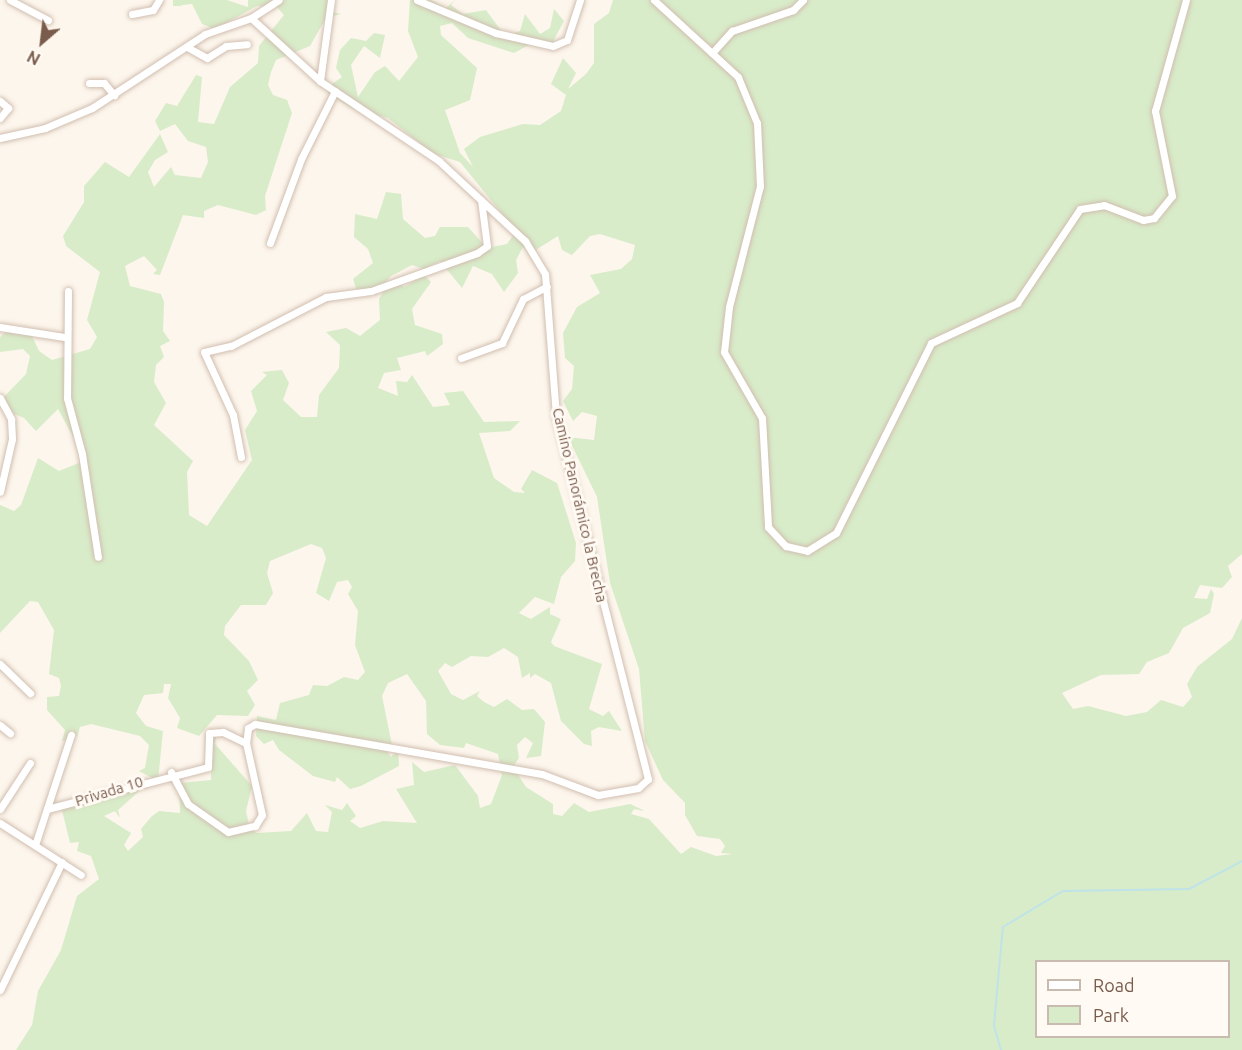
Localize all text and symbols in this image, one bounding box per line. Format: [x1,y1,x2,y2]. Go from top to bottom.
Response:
north arrow [12,12,72,72]
text: N [24,47,43,69]
street label: Camino Panorámico la Brecha [549,406,611,604]
street label: Privada 10 [73,772,145,810]
legend [1035,960,1230,1038]
text: Road [1093,975,1135,995]
text: Park [1093,1005,1129,1025]

